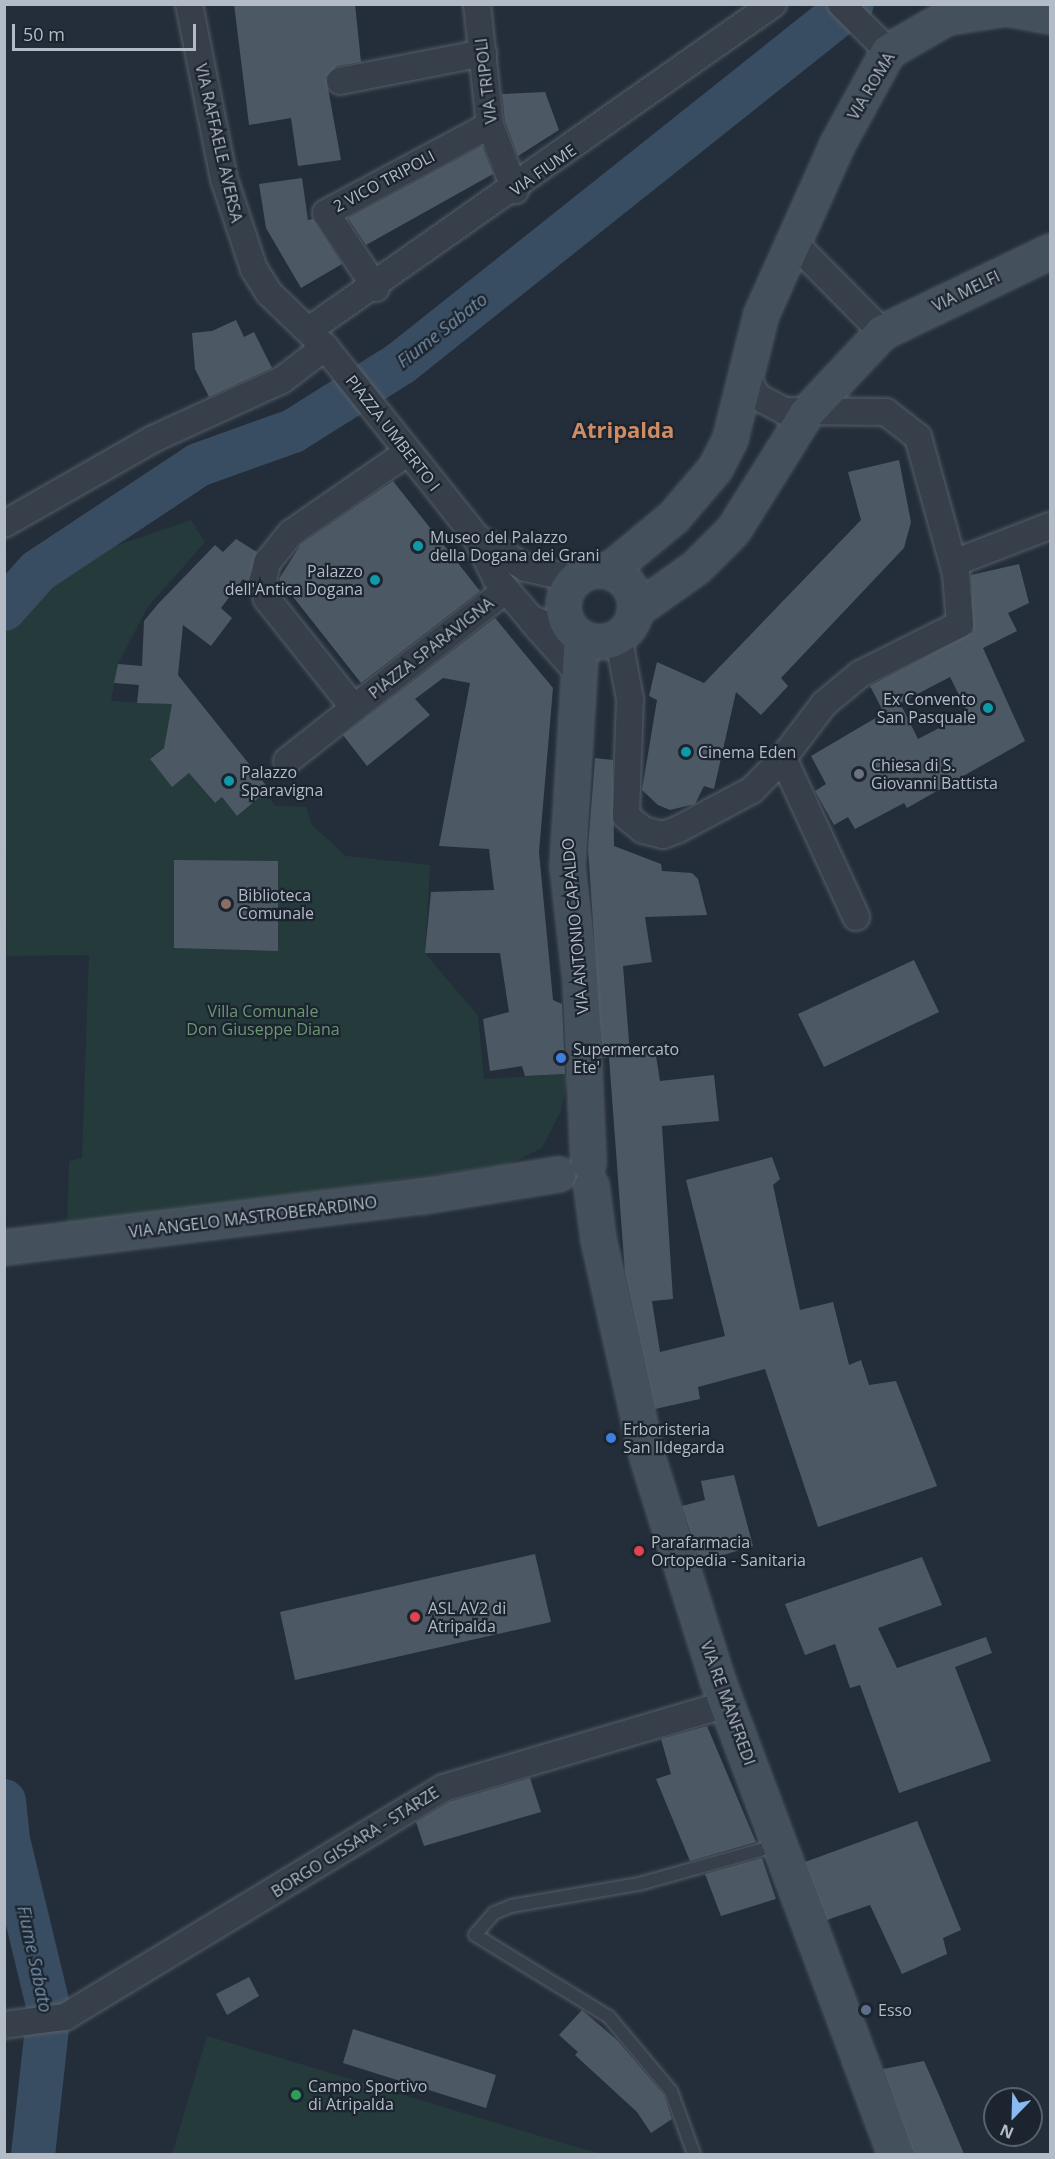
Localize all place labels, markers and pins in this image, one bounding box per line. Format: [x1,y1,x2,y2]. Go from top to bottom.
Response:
place label: Museo del Palazzo della Dogana dei Grani [430,527,599,565]
marker: Museo del Palazzo della Dogana dei Grani [411,539,425,553]
place label: Palazzo dell'Antica Dogana [225,561,363,599]
marker: Palazzo dell'Antica Dogana [368,573,382,587]
place label: Ex Convento San Pasquale [877,689,976,727]
marker: Ex Convento San Pasquale [981,701,995,715]
place label: Cinema Eden [698,742,796,762]
marker: Cinema Eden [679,745,693,759]
place label: Chiesa di S. Giovanni Battista [871,755,998,793]
place label: Palazzo Sparavigna [241,762,323,800]
marker: Chiesa di S. Giovanni Battista [852,767,866,781]
marker: Palazzo Sparavigna [222,774,236,788]
place label: Biblioteca Comunale [238,885,314,923]
marker: Biblioteca Comunale [219,897,233,911]
place label: Supermercato Ete' [573,1039,679,1077]
marker: Supermercato Ete' [554,1051,568,1065]
place label: Erboristeria San Ildegarda [623,1419,725,1457]
marker: Erboristeria San Ildegarda [604,1431,618,1445]
place label: Parafarmacia Ortopedia - Sanitaria [651,1532,806,1570]
marker: Parafarmacia Ortopedia - Sanitaria [632,1544,646,1558]
place label: ASL AV2 di Atripalda [428,1598,506,1636]
marker: ASL AV2 di Atripalda [406,1608,424,1626]
place label: Esso [878,2000,912,2020]
marker: Esso [859,2003,873,2017]
place label: Campo Sportivo di Atripalda [308,2076,427,2114]
marker: Campo Sportivo di Atripalda [289,2088,303,2102]

